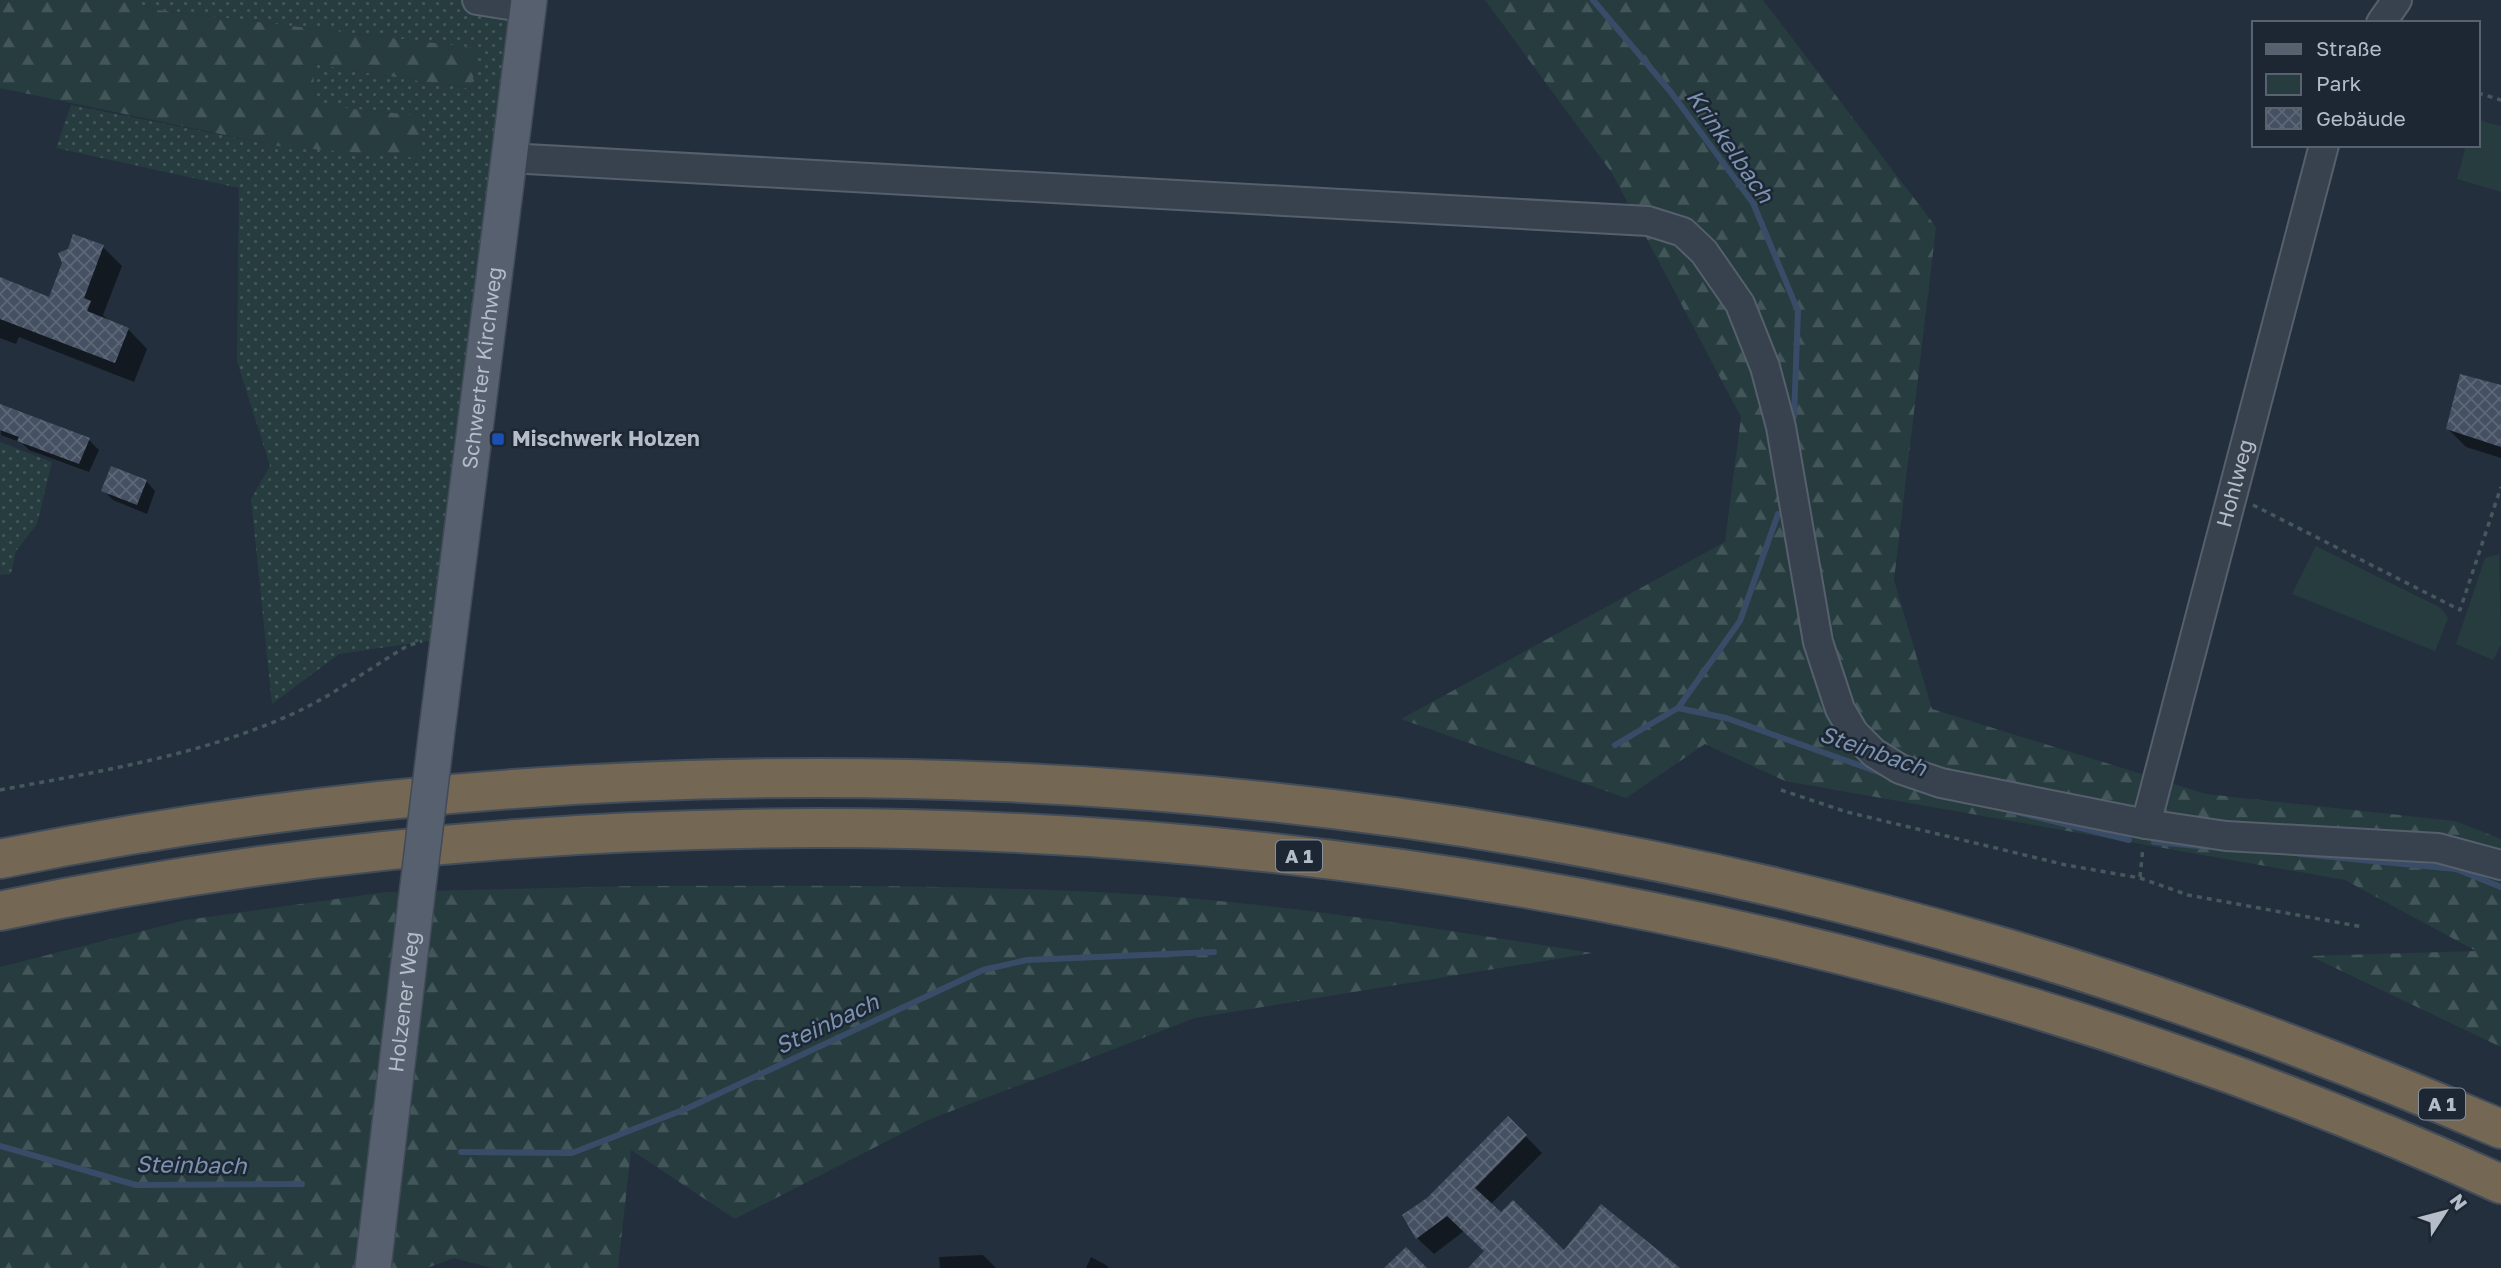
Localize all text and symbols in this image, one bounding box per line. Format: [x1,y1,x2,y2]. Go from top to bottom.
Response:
legend [2252,21,2480,147]
text: Straße [2316,35,2382,61]
text: Park [2316,70,2362,96]
water label: Krinkelbach [1681,83,1781,208]
text: Gebäude [2316,105,2406,131]
street label: Schwerter Kirchweg [456,265,507,470]
place label: Mischwerk Holzen [512,425,700,451]
marker: Mischwerk Holzen [490,431,506,447]
street label: Hohlweg [2210,436,2258,530]
water label: Steinbach [1816,719,1931,782]
road number: A 1 [1276,841,1322,872]
street label: Holzener Weg [382,930,425,1073]
water label: Steinbach [770,987,884,1059]
road number: A 1 [2419,1088,2465,1120]
water label: Steinbach [135,1149,248,1179]
north arrow [2410,1177,2480,1247]
text: N [2446,1189,2473,1214]

